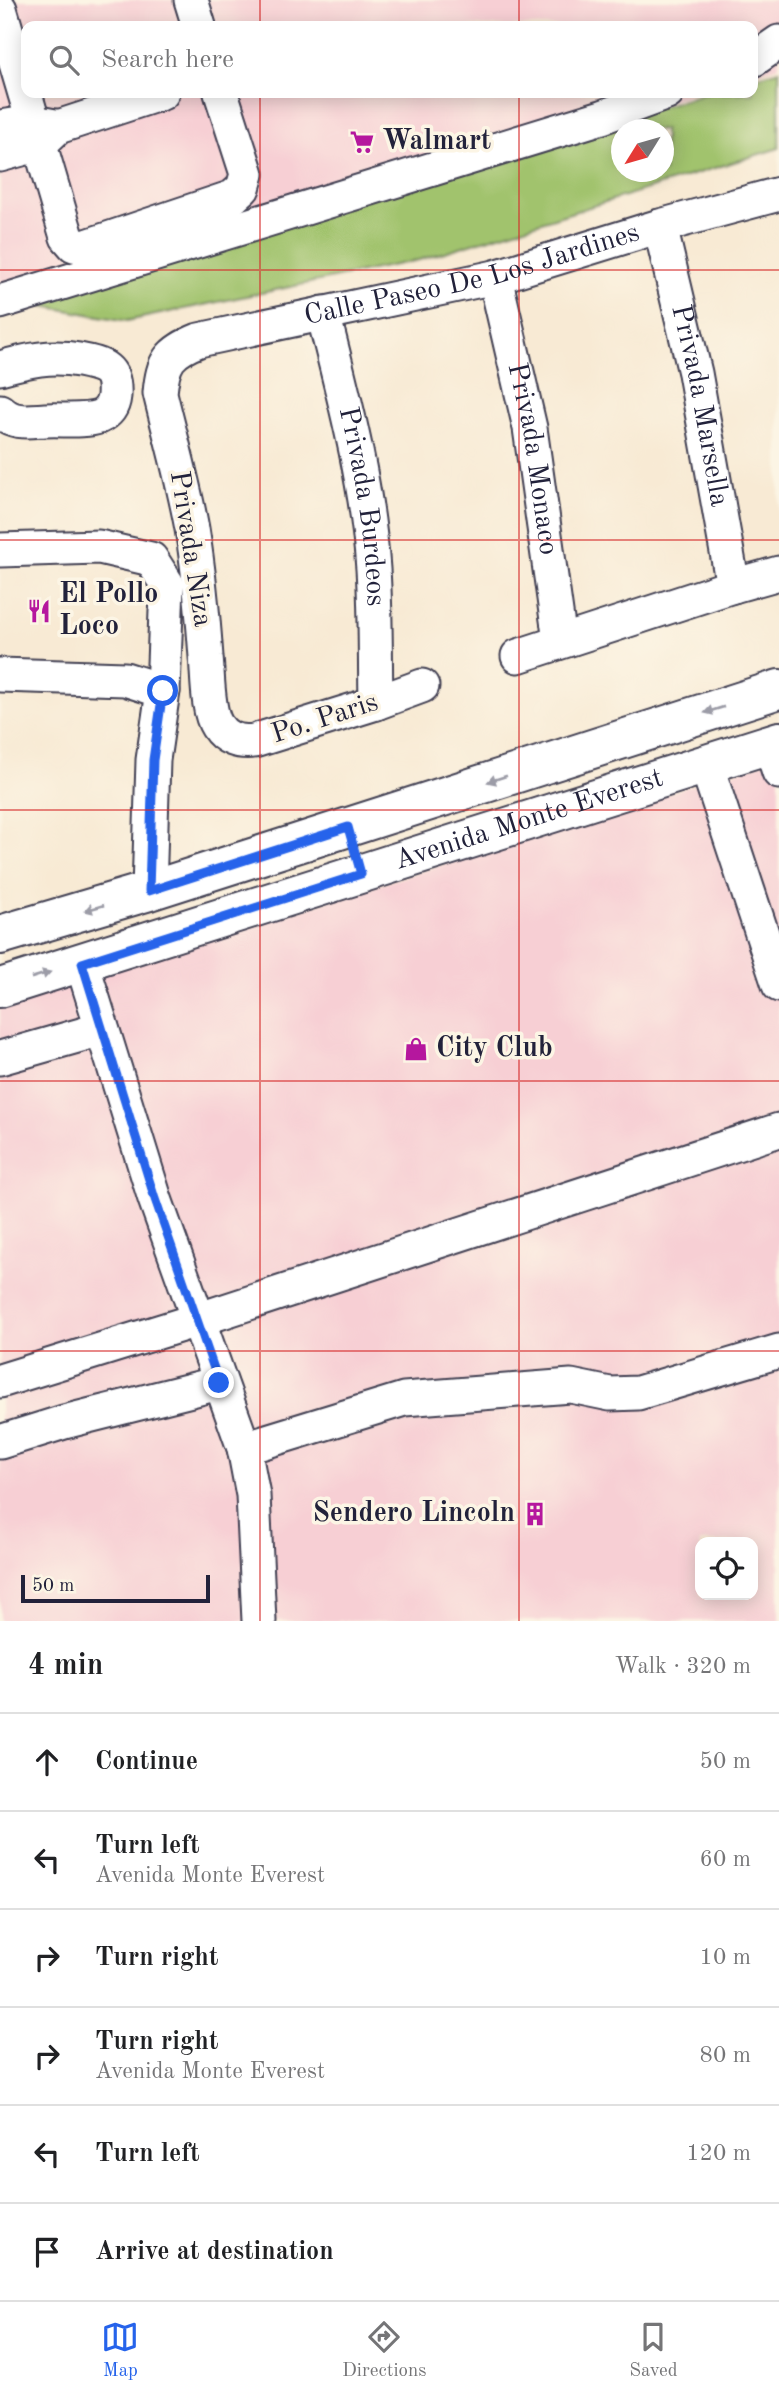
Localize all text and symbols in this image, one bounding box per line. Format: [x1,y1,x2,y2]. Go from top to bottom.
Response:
search box [21,21,758,98]
icon: search [45,41,83,79]
text: Search here [101,47,234,73]
north arrow [611,119,674,182]
supermarket icon: Walmart [348,128,376,156]
place label: Walmart [382,128,491,156]
street label: Calle Paseo De Los Jardines [302,219,643,331]
street label: Privada Marsella [665,302,733,509]
street label: Privada Monaco [501,360,562,557]
street label: Privada Burdeos [333,404,389,607]
street label: Privada Niza [164,469,216,629]
place label: El Pollo Loco [59,581,158,641]
restaurant icon: El Pollo Loco [25,597,53,625]
route start [147,675,178,706]
street label: Po. Paris [268,689,382,749]
one-way arrow [703,705,724,715]
street label: Avenida Monte Everest [391,765,667,876]
one-way arrow [487,774,508,785]
one-way arrow [83,903,104,913]
one-way arrow [30,970,51,980]
shop icon: City Club [402,1035,430,1063]
place label: City Club [436,1035,553,1063]
route end [203,1367,234,1398]
place label: Sendero Lincoln [312,1500,515,1528]
building icon: Sendero Lincoln [521,1500,549,1528]
map controls [695,1537,758,1600]
button: locate [695,1537,758,1600]
scale bar [21,1572,210,1604]
text: 50 m [32,1577,74,1596]
text: 4 min [28,1651,103,1681]
text: Walk · 320 m [615,1655,751,1678]
icon: ahead [28,1743,66,1781]
text: Continue [95,1749,198,1775]
text: 50 m [700,1750,751,1773]
text: Turn left [95,1833,200,1859]
icon: left [28,1841,66,1879]
text: 60 m [700,1848,751,1871]
text: Avenida Monte Everest [95,1864,325,1887]
icon: right [28,1939,66,1977]
text: Turn right [95,1945,218,1971]
text: 10 m [700,1946,751,1969]
text: Turn right [95,2029,218,2055]
icon: right [28,2037,66,2075]
text: 80 m [700,2044,751,2067]
text: Avenida Monte Everest [95,2060,325,2083]
icon: left [28,2135,66,2173]
text: Turn left [95,2141,200,2167]
text: 120 m [686,2142,751,2165]
icon: arrive [28,2233,66,2271]
text: Arrive at destination [95,2239,334,2265]
tab: Map [101,2318,139,2383]
tab: Directions [342,2318,427,2383]
tab: Saved [629,2318,678,2383]

